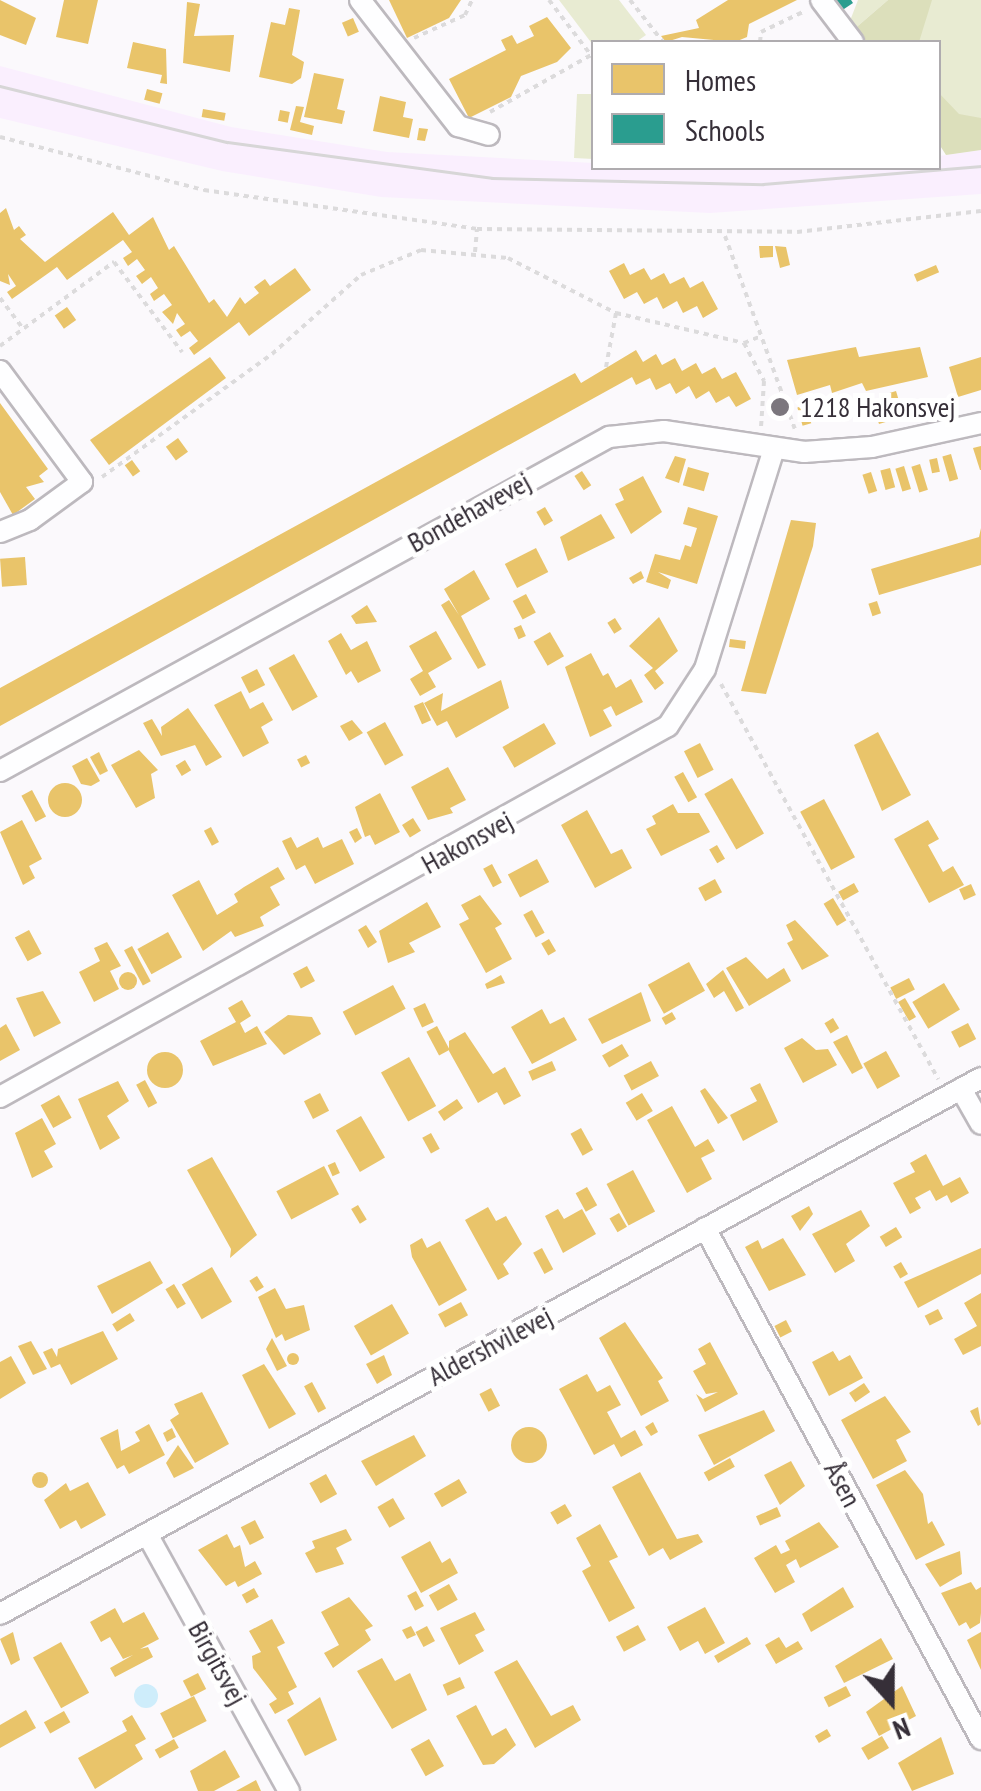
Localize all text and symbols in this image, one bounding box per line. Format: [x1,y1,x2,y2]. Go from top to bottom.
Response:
legend [591,40,941,170]
text: Homes [685,60,756,99]
text: Schools [685,110,765,149]
place label: 1218 Hakonsvej [800,390,955,424]
marker: 1218 Hakonsvej [769,396,791,418]
street label: Bondehavevej [402,465,536,559]
street label: Hakonsvej [416,803,518,881]
street label: Aldershvilevej [422,1299,558,1393]
street label: Åsen [817,1456,869,1512]
street label: Birgitsvej [181,1615,255,1711]
north arrow [841,1651,941,1751]
text: N [888,1709,916,1749]

